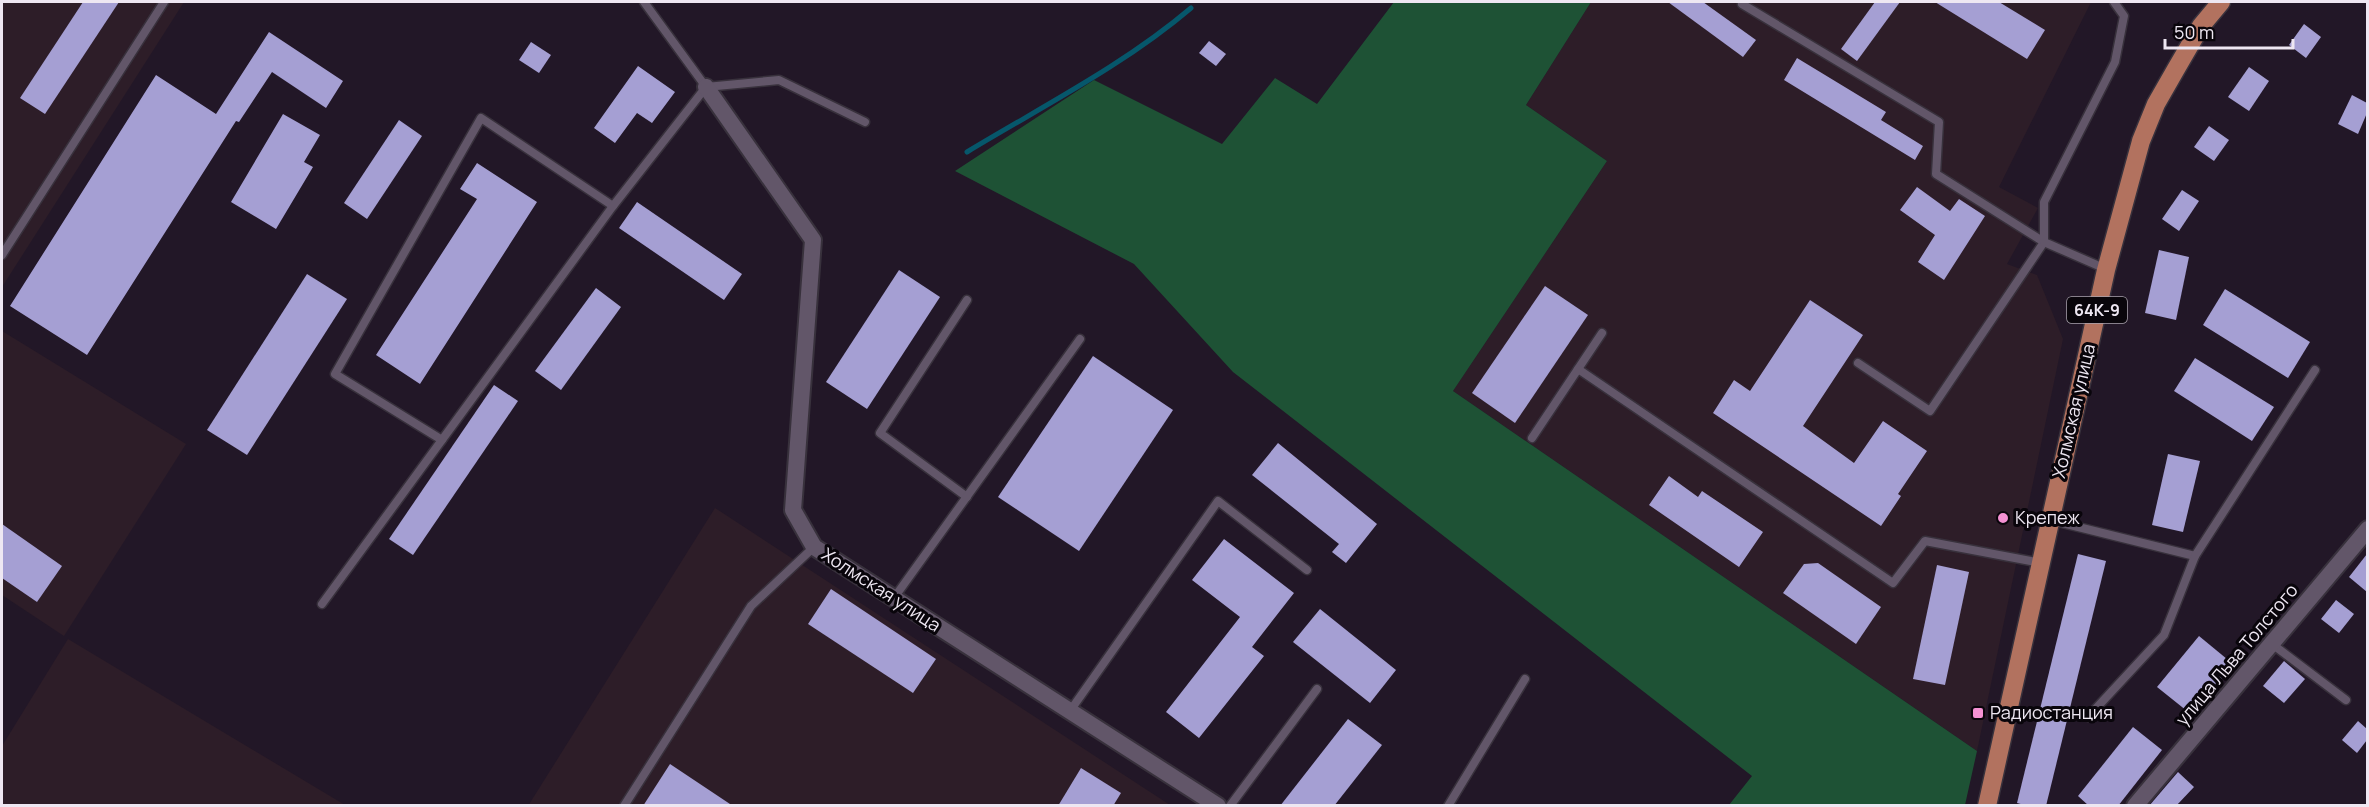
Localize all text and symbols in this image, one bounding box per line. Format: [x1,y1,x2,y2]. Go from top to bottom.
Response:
scale bar [2165,12,2292,50]
text: 50 m [2174,20,2214,44]
road number: 64К-9 [2067,297,2127,323]
street label: Холмская улица [2046,341,2100,480]
place label: Крепеж [2015,505,2080,529]
marker: Крепеж [1996,511,2010,525]
street label: Холмская улица [817,542,946,637]
street label: улица Льва Толстого [2170,578,2303,730]
place label: Радиостанция [1990,700,2113,724]
marker: Радиостанция [1971,706,1985,720]

